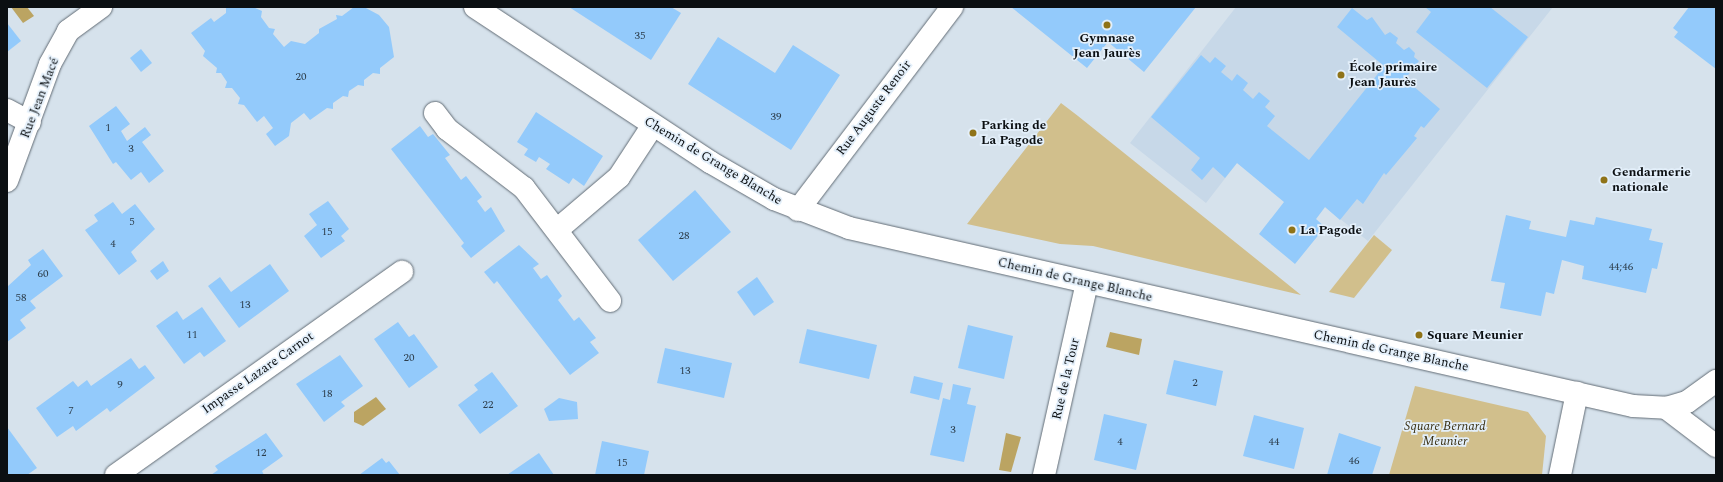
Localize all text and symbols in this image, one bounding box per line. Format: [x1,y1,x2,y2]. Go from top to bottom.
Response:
marker: Gymnase Jean Jaurès [1102,20,1112,30]
house number: 35 [635,29,645,43]
place label: Gymnase Jean Jaurès [1073,31,1141,62]
street label: Rue Jean Macé [17,55,63,141]
street label: Rue Auguste Renoir [833,57,915,159]
place label: École primaire Jean Jaurès [1349,60,1437,91]
house number: 20 [296,70,306,84]
marker: École primaire Jean Jaurès [1336,70,1346,80]
house number: 39 [771,110,781,124]
street label: Chemin de Grange Blanche [641,114,785,208]
place label: Parking de La Pagode [981,118,1046,149]
house number: 1 [105,121,111,135]
marker: Parking de La Pagode [968,128,978,138]
house number: 3 [128,142,134,156]
place label: Gendarmerie nationale [1612,165,1691,196]
marker: Gendarmerie nationale [1599,175,1609,185]
house number: 5 [129,215,135,229]
place label: La Pagode [1300,222,1362,238]
house number: 15 [322,225,332,239]
marker: La Pagode [1287,225,1297,235]
house number: 28 [679,229,689,243]
house number: 4 [110,237,116,251]
street label: Chemin de Grange Blanche [996,255,1154,305]
house number: 44;46 [1609,260,1633,274]
house number: 60 [38,267,48,281]
house number: 58 [16,291,26,305]
house number: 13 [240,298,250,312]
street label: Chemin de Grange Blanche [1312,327,1470,375]
place label: Square Meunier [1427,327,1523,343]
house number: 11 [187,328,197,342]
street label: Impasse Lazare Carnot [199,329,317,417]
marker: Square Meunier [1414,330,1424,340]
street label: Rue de la Tour [1049,337,1083,421]
house number: 20 [404,351,414,365]
house number: 13 [680,364,690,378]
house number: 2 [1192,376,1198,390]
house number: 9 [117,378,123,392]
house number: 18 [322,387,332,401]
house number: 22 [483,398,493,412]
house number: 7 [68,404,74,418]
park label: Square Bernard Meunier [1404,419,1486,450]
house number: 3 [950,423,956,437]
house number: 4 [1117,435,1123,449]
house number: 44 [1269,435,1279,449]
house number: 12 [256,446,266,460]
house number: 46 [1349,454,1359,468]
house number: 15 [617,456,627,470]

